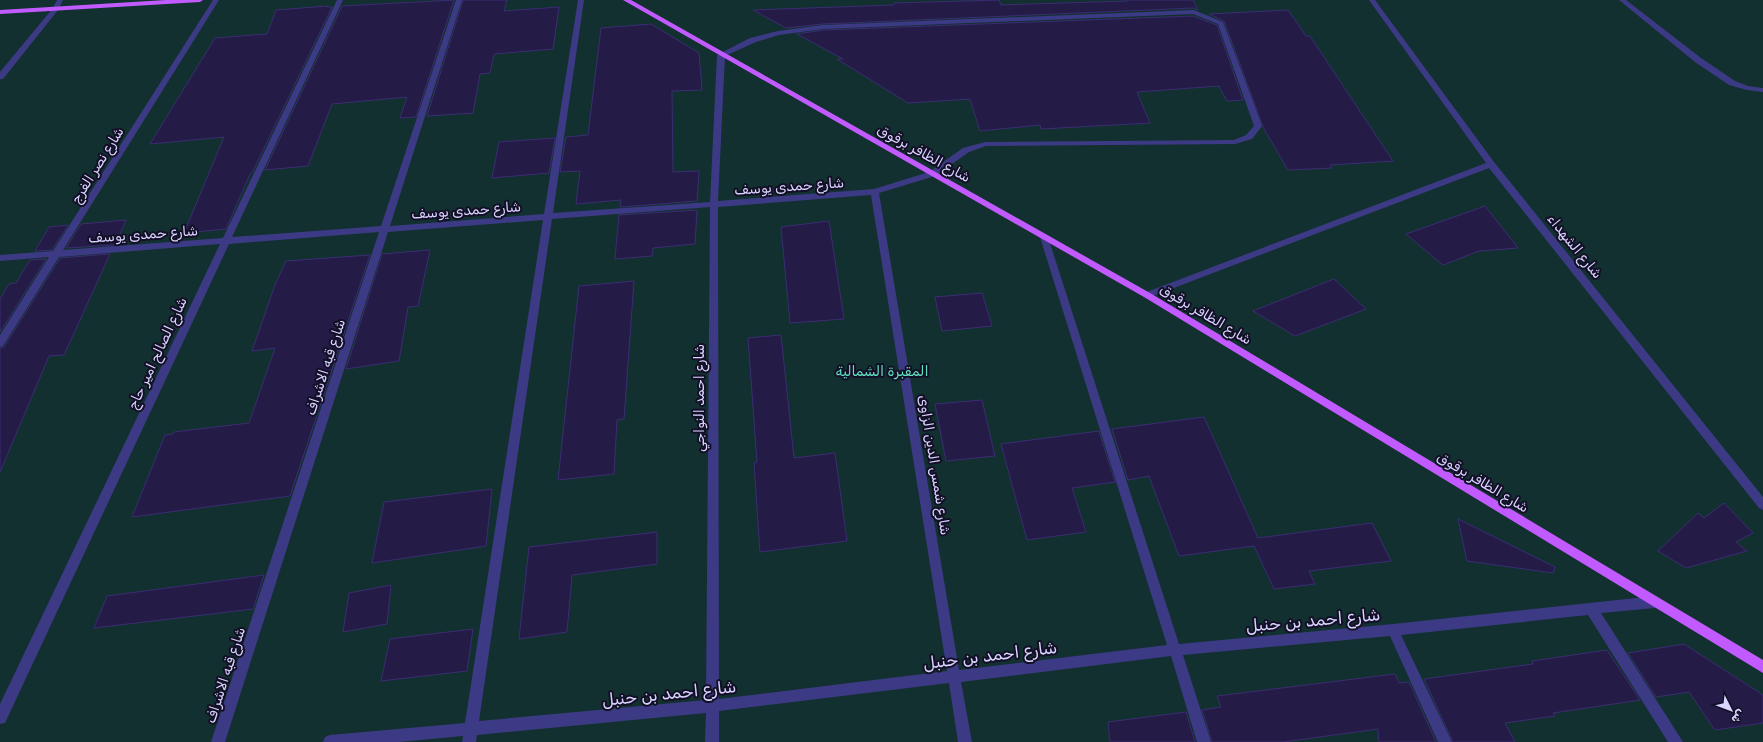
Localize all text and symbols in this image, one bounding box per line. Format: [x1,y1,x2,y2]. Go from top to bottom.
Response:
street label: شارع الظافر برقوق [873,121,973,188]
street label: شارع نصر الفرج [67,124,129,208]
street label: شارع حمدى يوسف [734,174,845,201]
street label: شارع حمدى يوسف [411,198,522,225]
street label: شارع الشهداء [1542,211,1606,283]
street label: شارع حمدى يوسف [88,222,199,249]
street label: شارع الظافر برقوق [1156,280,1255,350]
street label: شارع الصالح امير حاج [124,294,193,413]
street label: شارع قبه الاشراف [302,317,351,418]
street label: شارع احمد النواجي [691,344,710,452]
park label: المقبرة الشمالية [836,363,928,380]
street label: شارع شمس الدين الزاوى [913,394,954,537]
street label: شارع الظافر برقوق [1433,448,1532,518]
street label: شارع احمد بن حنبل [1245,604,1381,638]
street label: شارع قبه الاشراف [202,625,251,726]
street label: شارع احمد بن حنبل [922,637,1058,675]
street label: شارع احمد بن حنبل [601,676,737,712]
north arrow [1711,690,1751,730]
text: ش [1729,707,1748,726]

